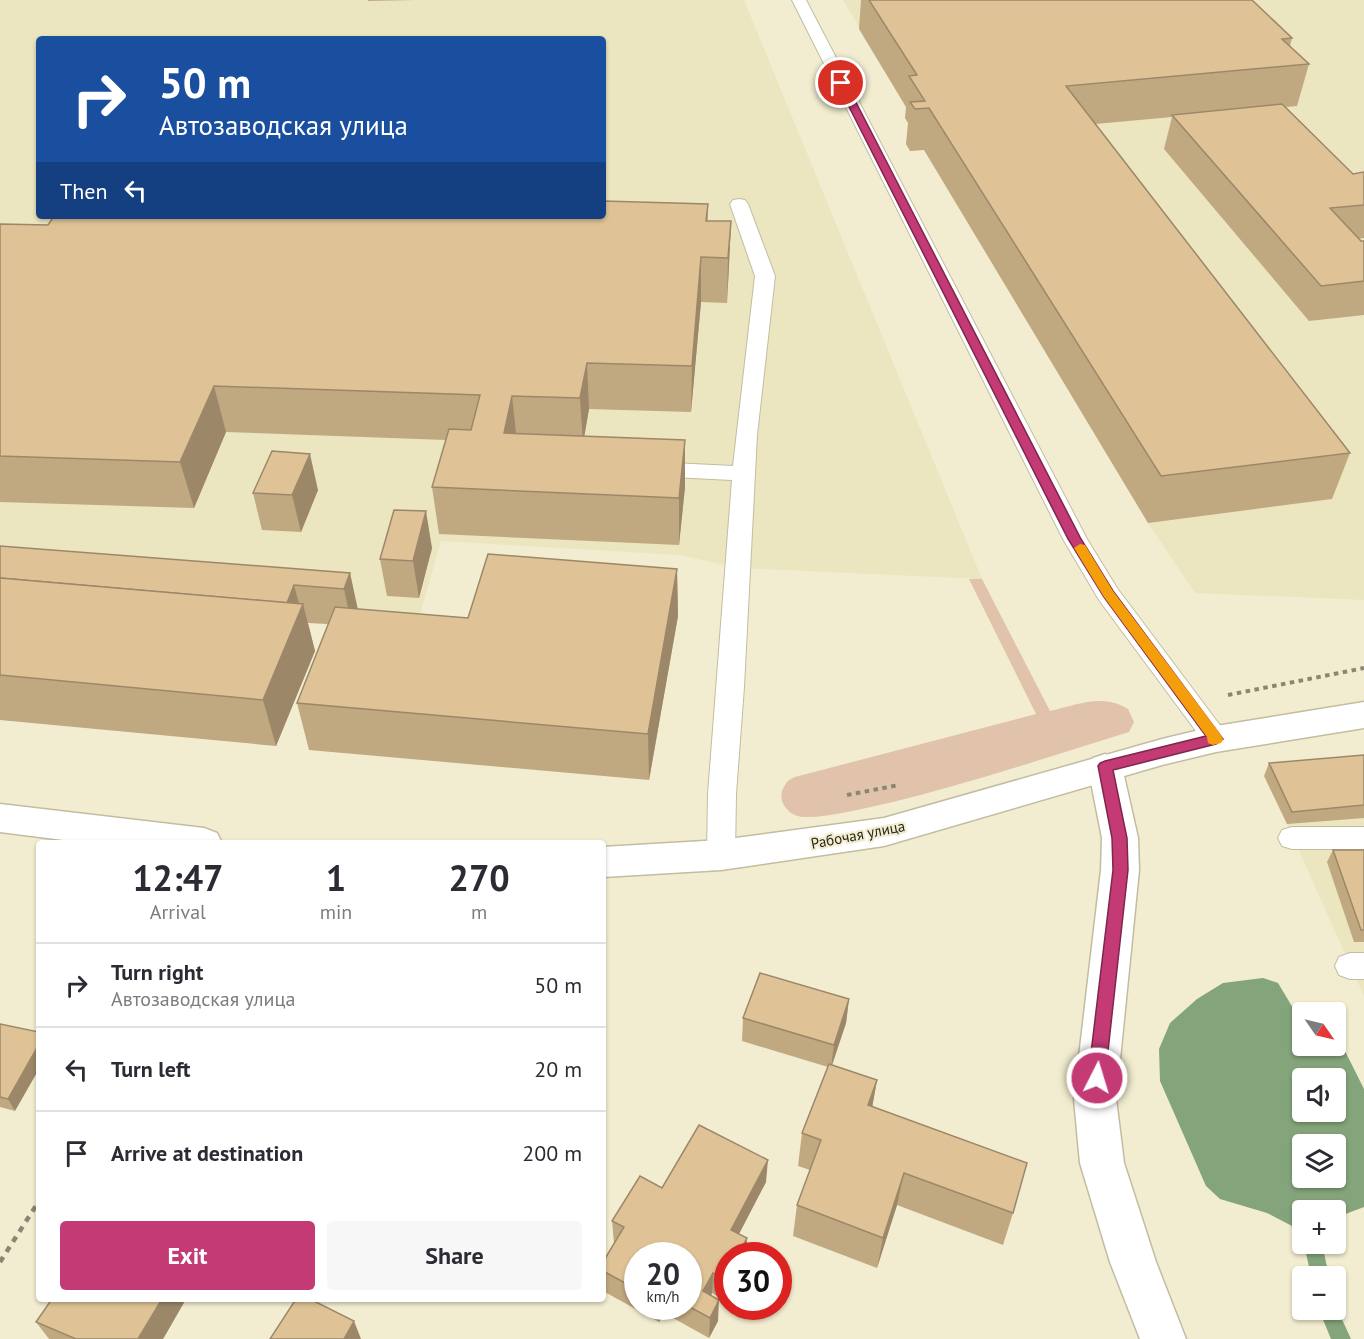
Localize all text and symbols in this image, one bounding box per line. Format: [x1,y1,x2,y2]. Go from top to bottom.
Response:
text: 50 m [159,55,251,110]
pin [815,57,866,108]
icon: right [60,60,138,138]
icon: arrive [824,66,857,99]
text: Автозаводская улица [159,108,408,142]
icon: left [119,174,152,207]
text: Then [60,177,107,205]
street label: Рабочая улица [809,816,907,853]
text: 12:47 [132,854,224,901]
text: 1 [326,854,346,901]
text: 270 [449,854,510,901]
text: Arrival [150,899,206,925]
text: min [320,899,352,925]
text: m [471,899,487,925]
text: Turn right [111,958,203,986]
icon: right [60,969,93,1002]
text: 50 m [534,971,582,999]
text: Автозаводская улица [111,986,295,1012]
north arrow [1292,1002,1346,1056]
map controls [1292,1002,1346,1320]
position arrow [1065,1046,1129,1110]
icon: left [60,1053,93,1086]
text: Turn left [111,1055,191,1083]
text: 20 m [534,1055,582,1083]
button: sound [1292,1068,1346,1122]
button: layers [1292,1134,1346,1188]
icon: arrive [60,1137,93,1170]
text: Arrive at destination [111,1139,303,1167]
text: 200 m [522,1139,582,1167]
button: + [1292,1200,1346,1254]
button: Exit [60,1221,315,1290]
button: Share [327,1221,582,1290]
speed limit sign: 30 [714,1242,792,1320]
text: 20 [646,1254,680,1293]
button: − [1292,1266,1346,1320]
text: km/h [647,1287,679,1306]

